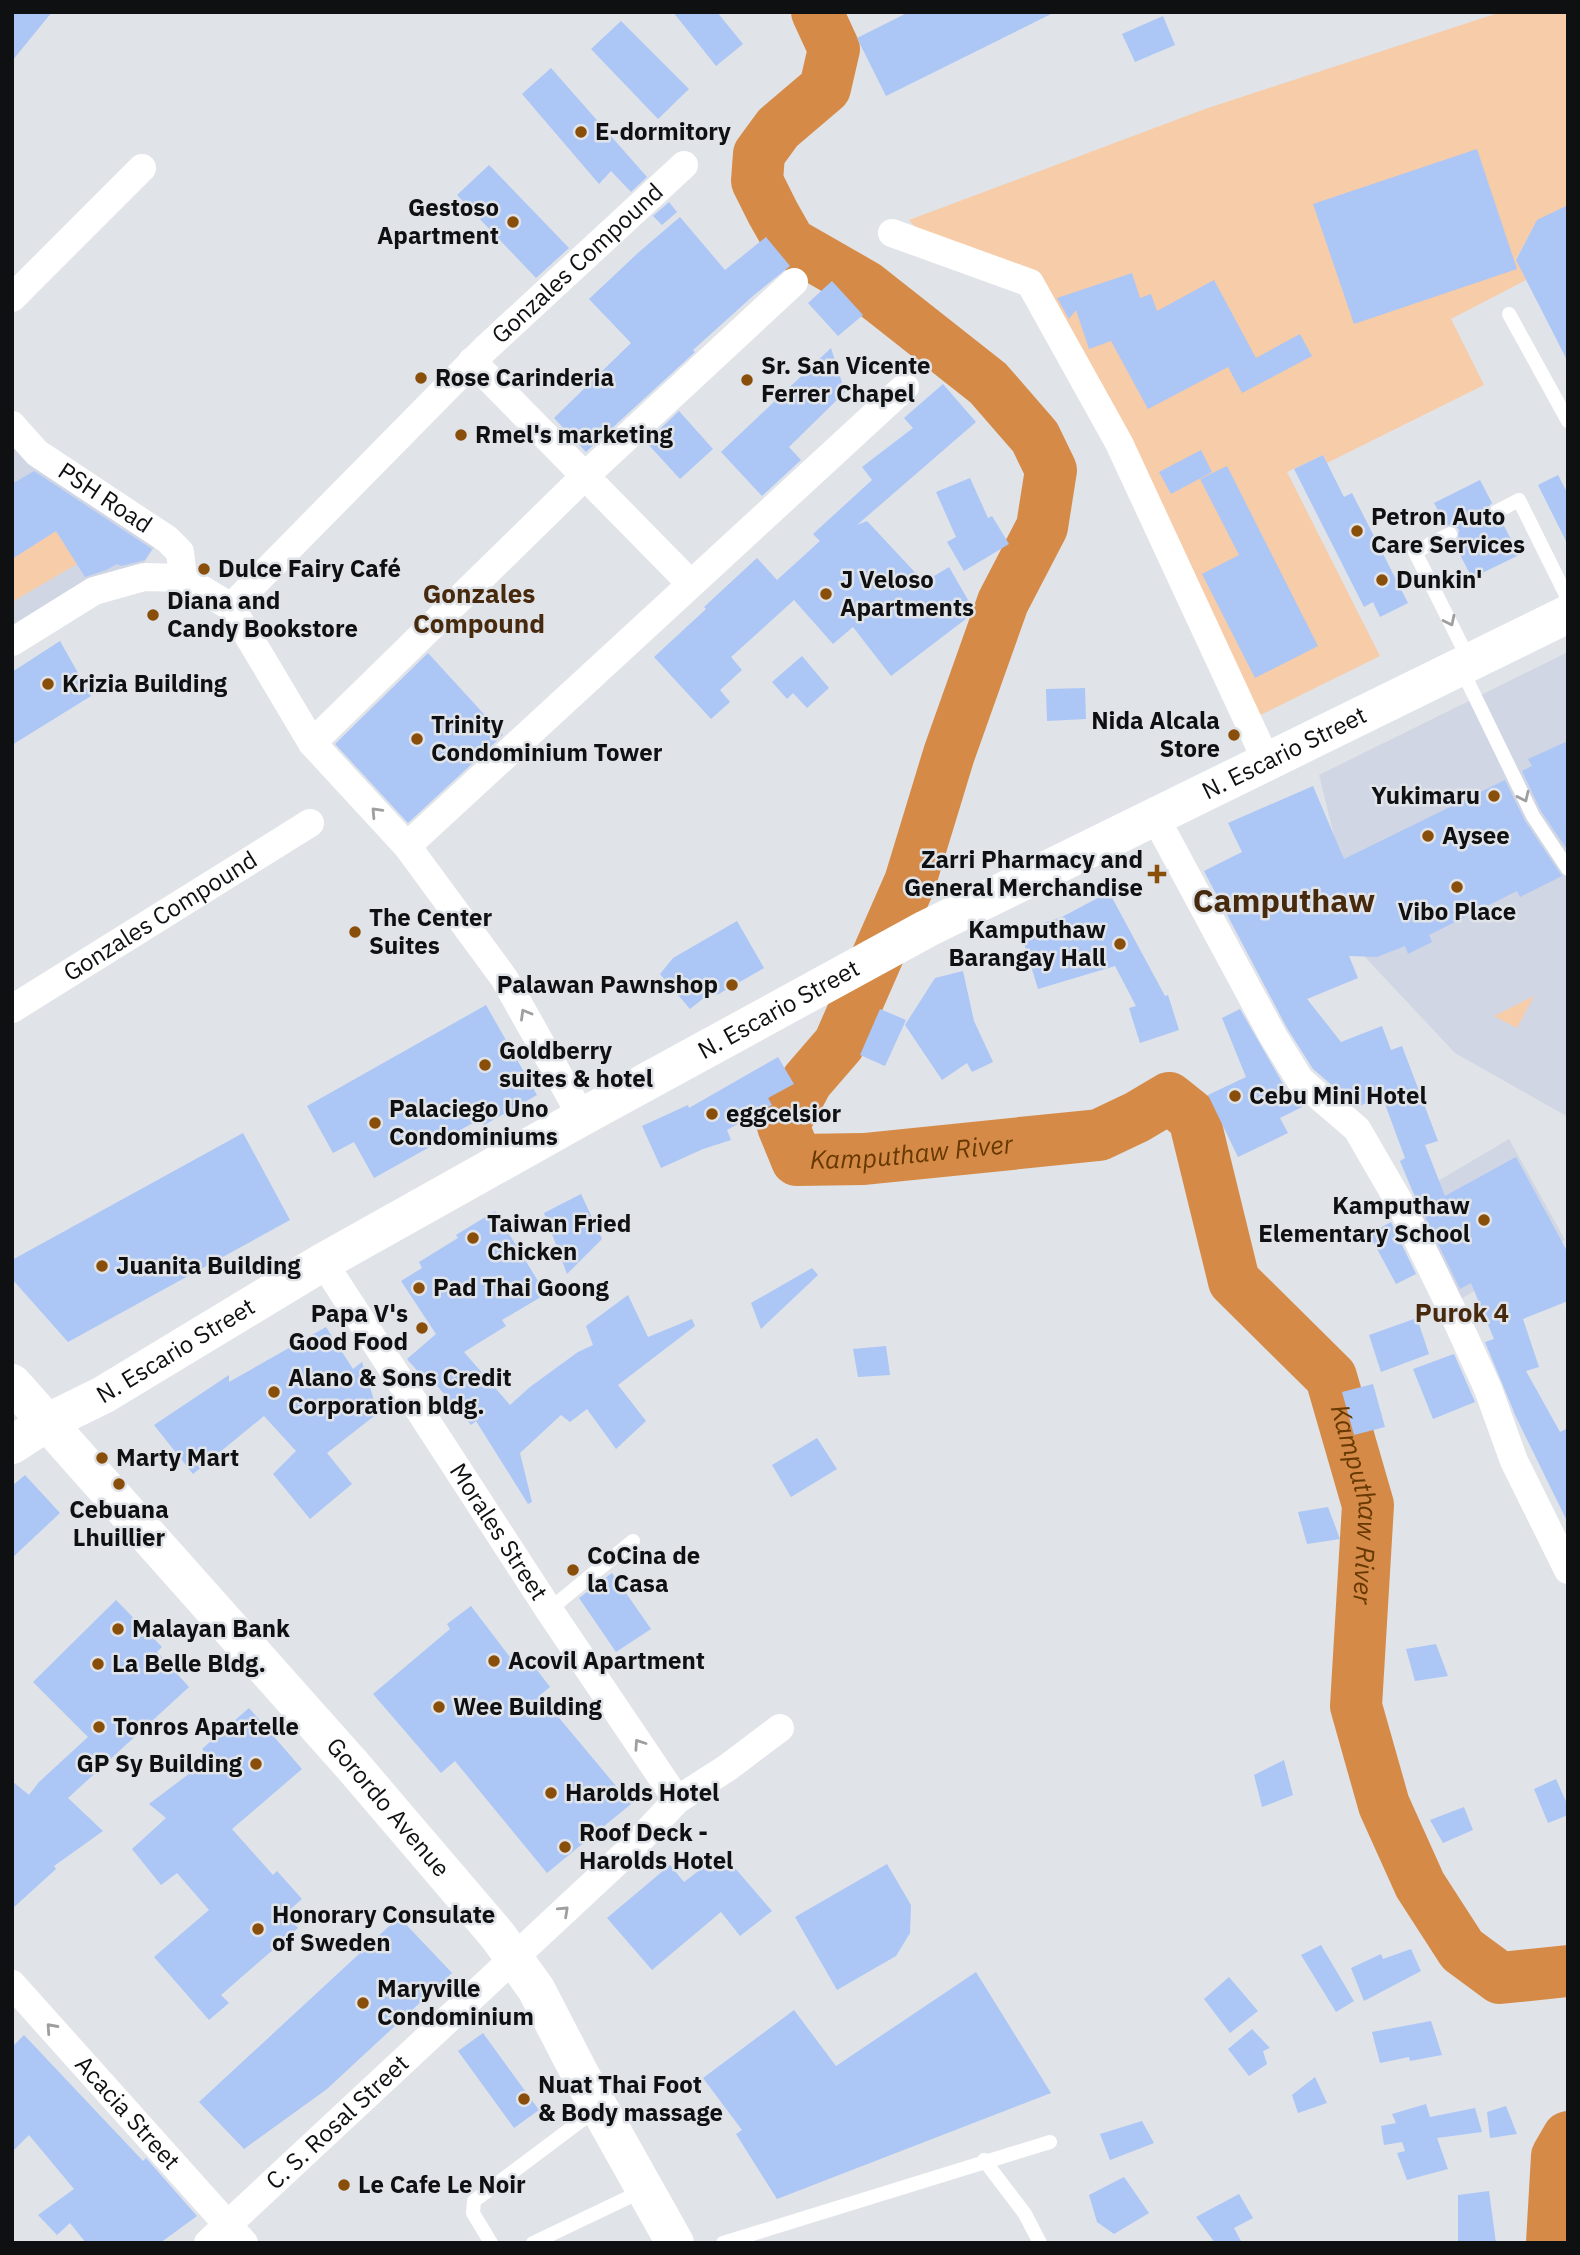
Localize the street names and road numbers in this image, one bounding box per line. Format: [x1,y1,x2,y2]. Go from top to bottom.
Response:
street label: Gonzales Compound [484,175,669,350]
street label: PSH Road [52,454,159,540]
street label: N. Escario Street [1196,698,1372,806]
street label: Gonzales Compound [57,843,263,988]
street label: N. Escario Street [692,952,865,1066]
street label: N. Escario Street [90,1290,260,1410]
street label: Morales Street [443,1457,556,1606]
street label: Gorordo Avenue [320,1730,458,1883]
street label: C. S. Rosal Street [258,2047,415,2196]
street label: Acacia Street [69,2048,188,2176]

